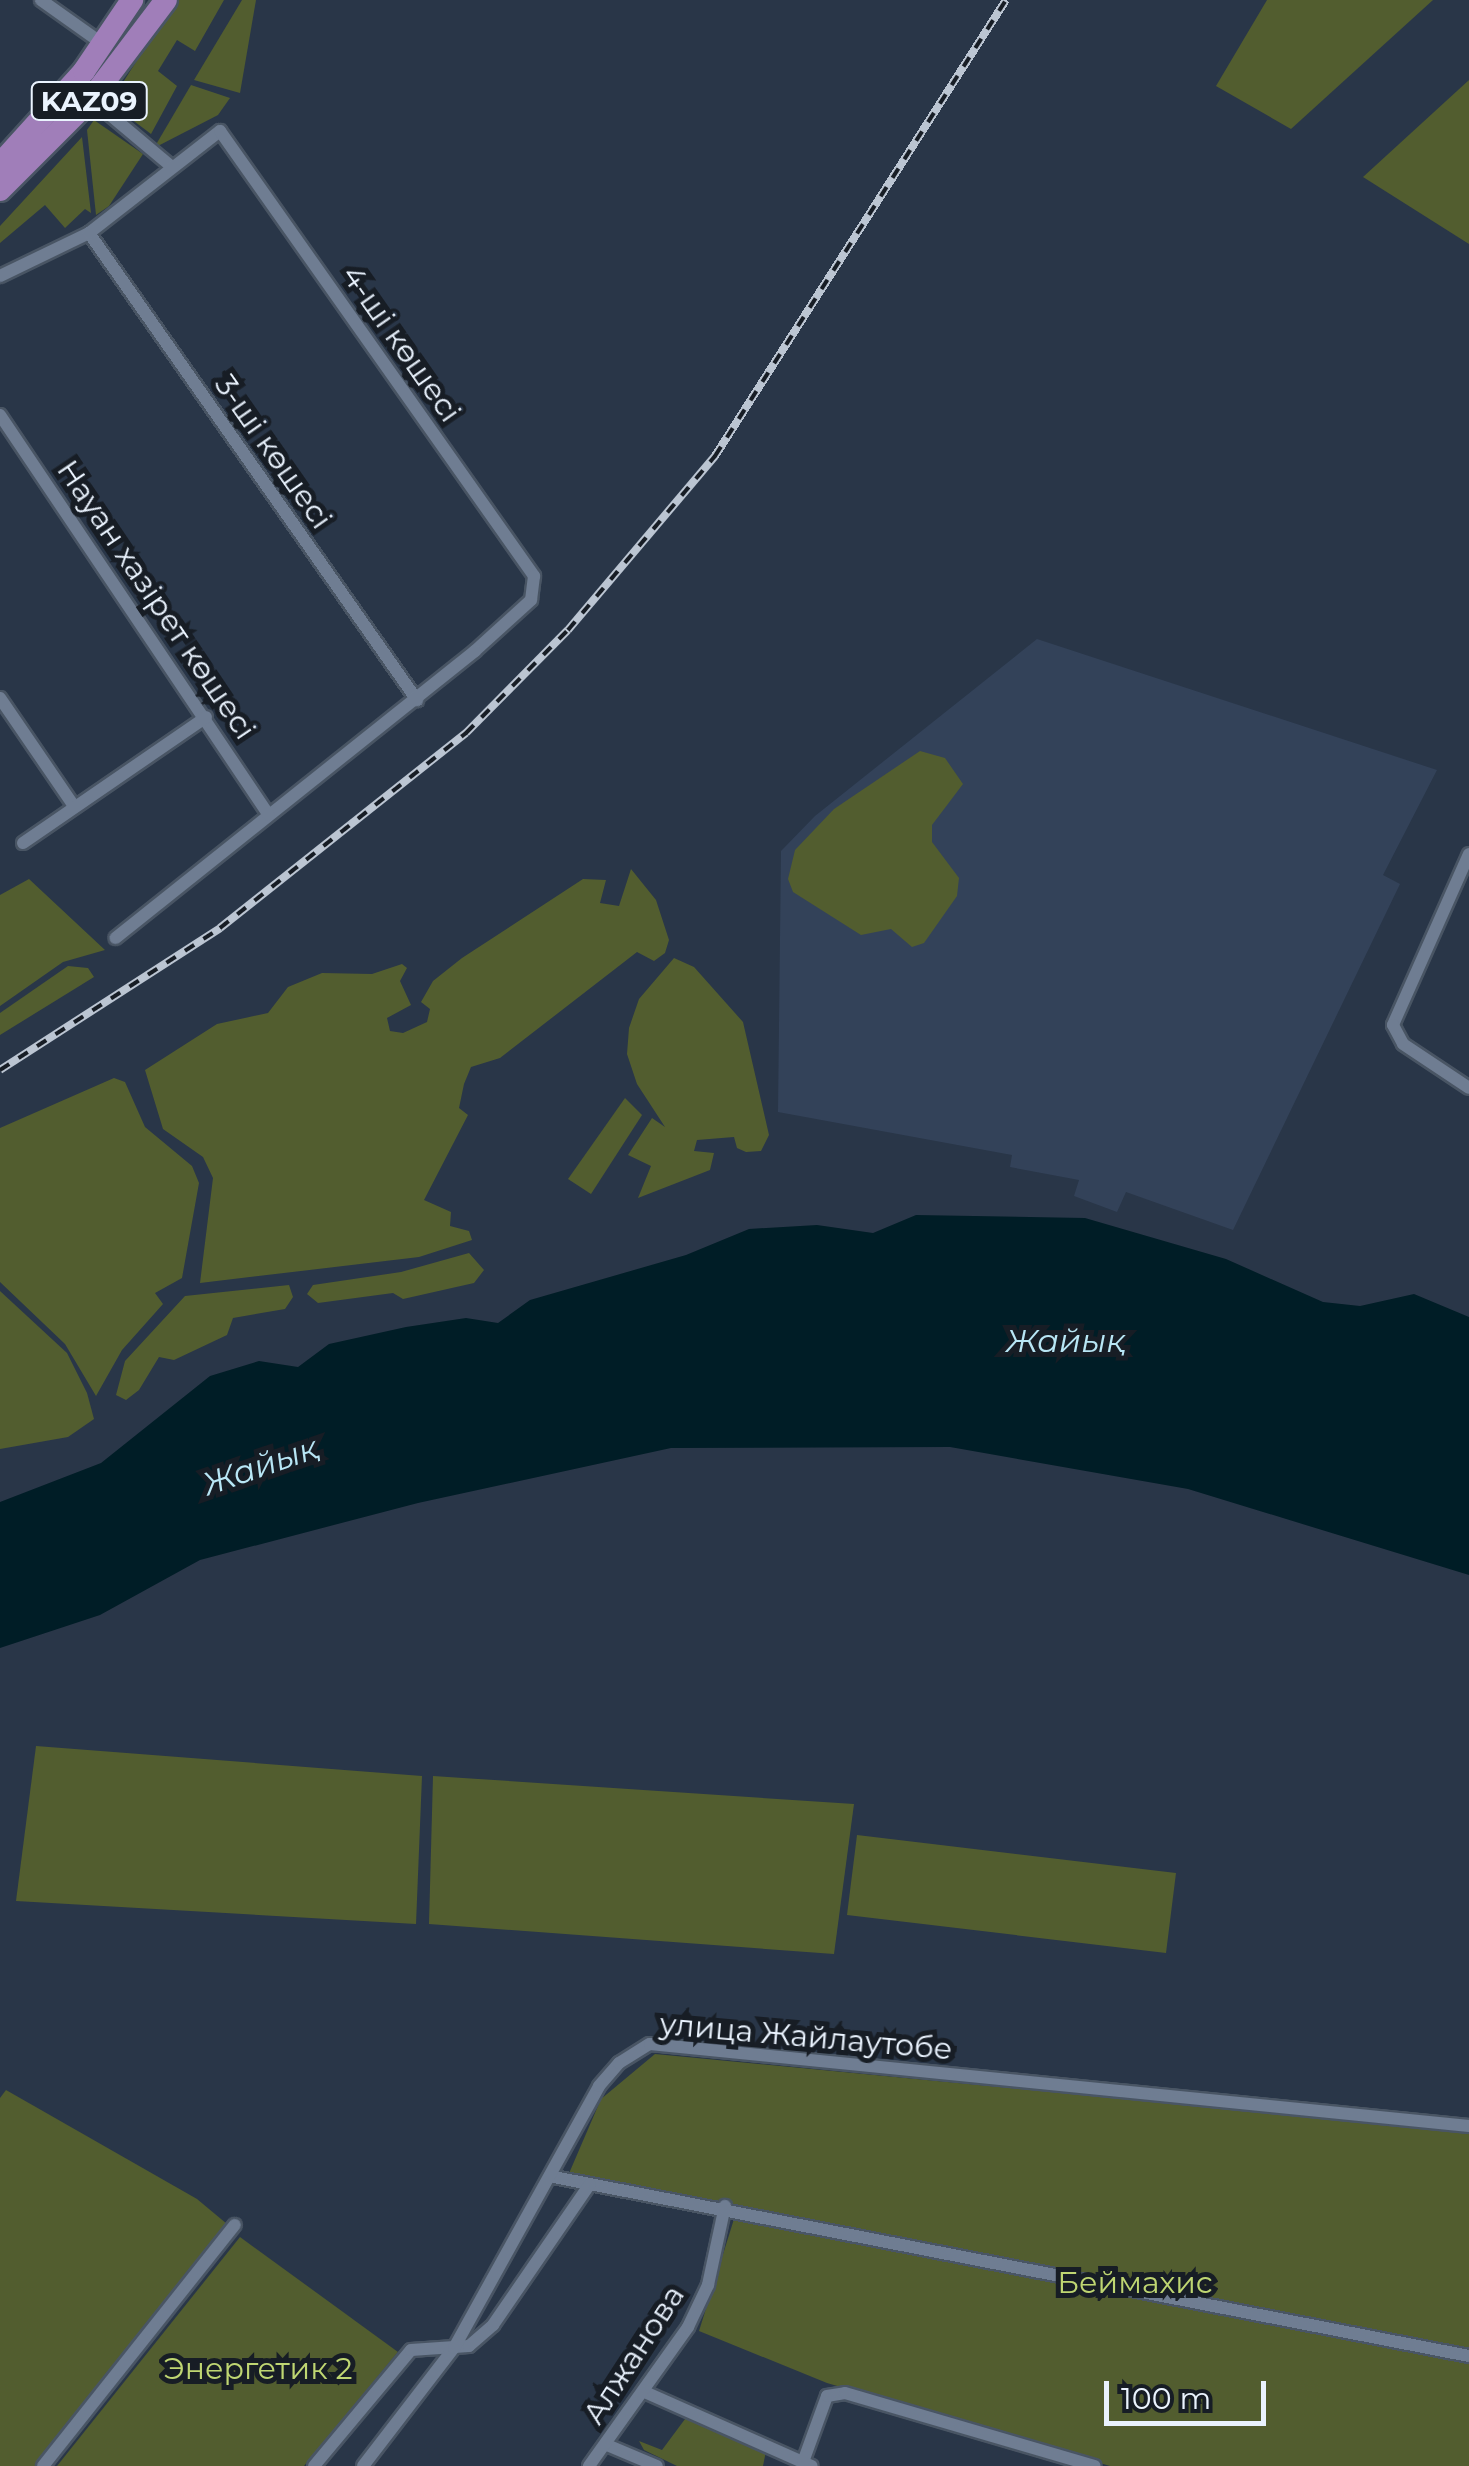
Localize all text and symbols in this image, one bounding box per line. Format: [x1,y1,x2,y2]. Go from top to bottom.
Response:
road number: KAZ09 [29,78,149,124]
street label: 4-шi көшесі [334,259,468,429]
street label: 3-шi көшесі [207,368,339,536]
street label: Науан хазірет көшесі [49,454,263,746]
water label: Жайық [1006,1322,1126,1360]
water label: Жайық [198,1428,324,1504]
street label: улица Жайлаутобе [658,2006,954,2068]
park label: Беймахис [1057,2265,1213,2301]
street label: Алжанова [576,2279,692,2431]
park label: Энергетик 2 [163,2351,353,2387]
scale bar [1109,2361,1272,2423]
text: 100 m [1121,2380,1211,2417]

